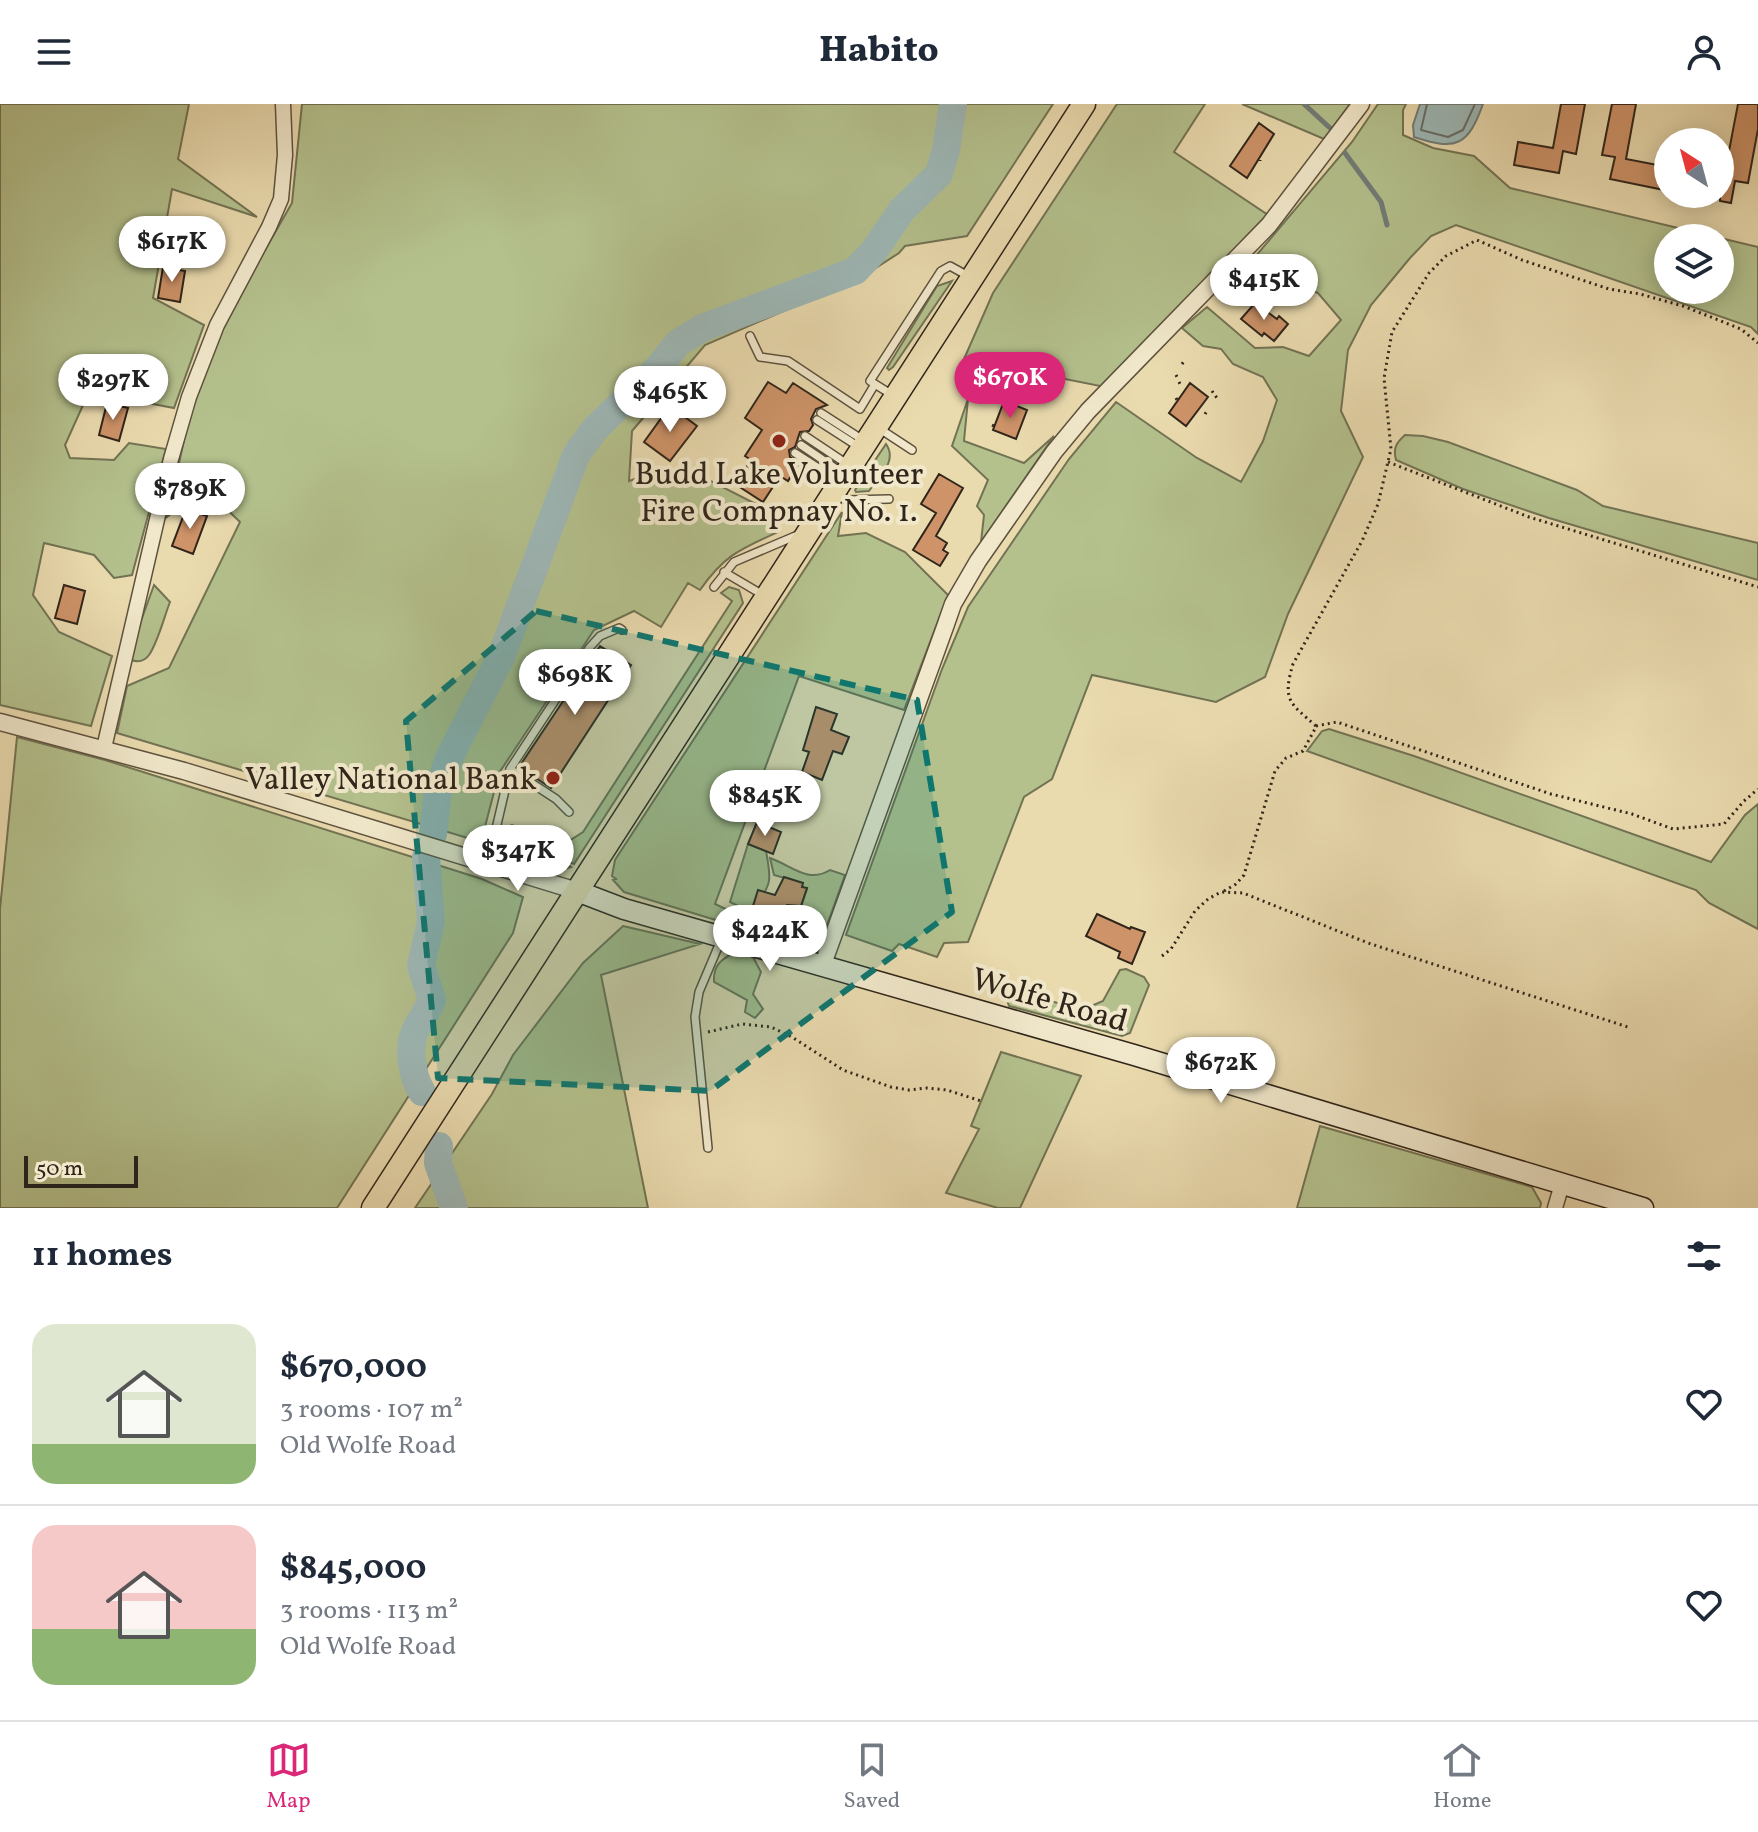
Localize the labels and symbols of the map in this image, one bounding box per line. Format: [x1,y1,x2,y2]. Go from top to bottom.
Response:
north arrow [1654,128,1734,208]
pin: $617K [116,216,228,284]
pin: $415K [1208,254,1320,322]
pin: $670K [954,352,1066,420]
pin: $297K [57,354,169,422]
pin: $465K [614,366,726,434]
marker: Budd Lake Volunteer Fire Compnay No. 1. [770,432,788,450]
place label: Budd Lake Volunteer Fire Compnay No. 1. [635,454,923,535]
pin: $789K [134,463,246,531]
pin: $698K [519,649,631,717]
place label: Valley National Bank [245,759,537,803]
marker: Valley National Bank [544,769,562,787]
pin: $845K [709,770,821,838]
pin: $347K [462,825,574,893]
pin: $424K [714,905,826,973]
street label: Wolfe Road [966,959,1132,1045]
pin: $672K [1165,1037,1277,1105]
scale bar [24,1152,138,1188]

